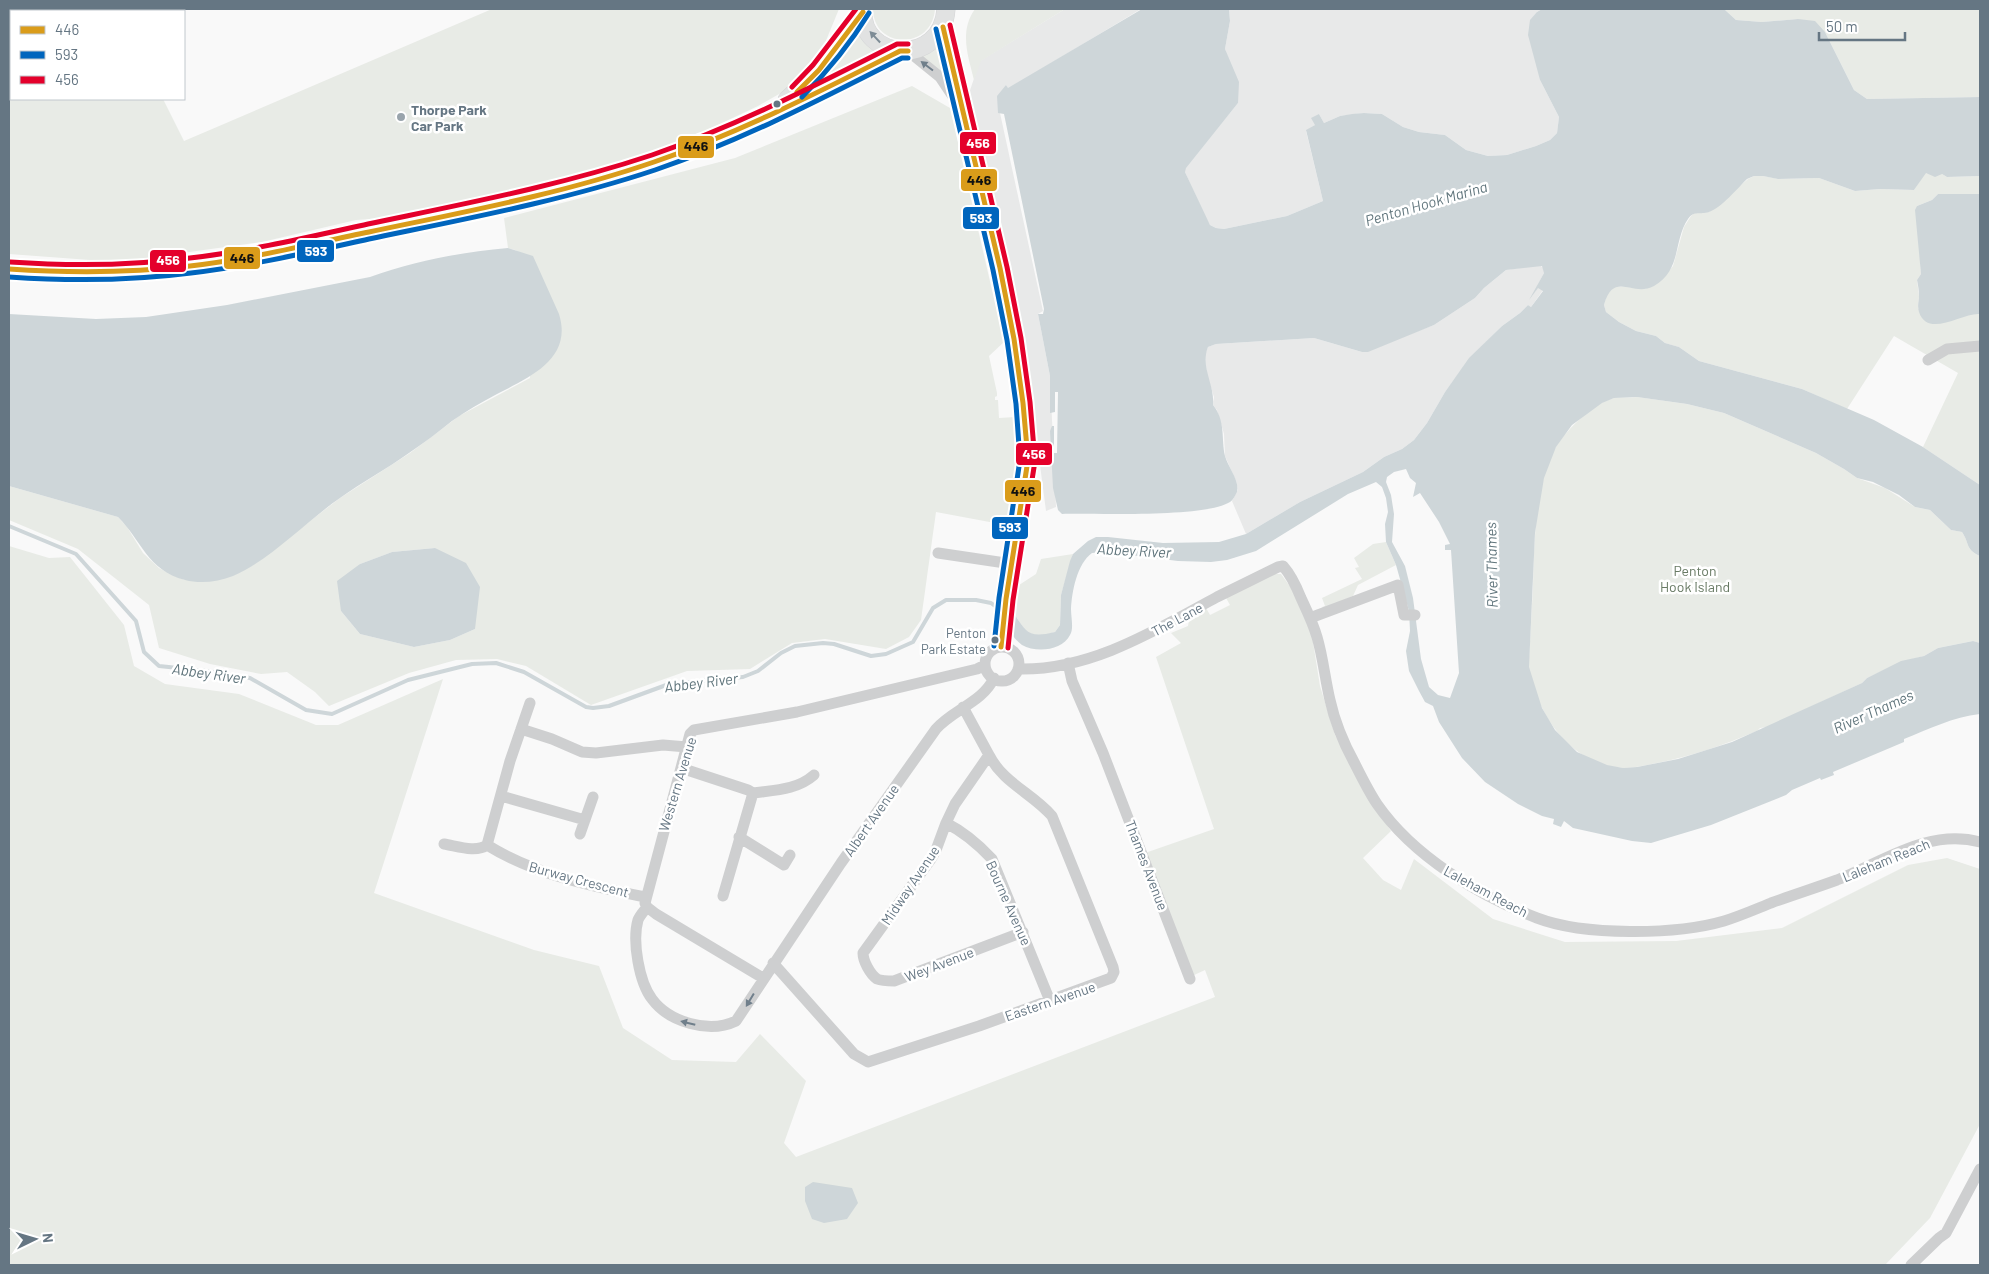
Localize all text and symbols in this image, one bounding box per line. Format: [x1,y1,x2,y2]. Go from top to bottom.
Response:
legend [10,10,185,100]
scale bar [1819,10,1905,42]
text: 50 m [1826,17,1858,35]
text: 446 [55,20,79,38]
one-way arrow [869,32,881,44]
text: 593 [55,45,78,63]
one-way arrow [921,60,934,71]
text: 456 [55,70,79,88]
unlabelled marker [772,99,782,109]
place label: Thorpe Park Car Park [411,101,487,134]
marker: Thorpe Park Car Park [395,111,407,123]
line badge: 456 [959,131,997,155]
text: 456 [966,134,990,151]
line badge: 446 [677,135,715,159]
text: 446 [684,137,709,154]
line badge: 446 [960,168,998,192]
text: 446 [967,171,992,188]
water label: Penton Hook Marina [1363,177,1489,229]
line badge: 593 [962,206,1000,230]
text: 593 [970,209,992,226]
line badge: 593 [296,239,335,263]
text: 593 [305,242,327,259]
line badge: 446 [223,246,261,270]
line badge: 456 [149,249,187,273]
text: 446 [230,249,255,266]
text: 456 [156,251,180,268]
line badge: 456 [1015,442,1053,466]
text: 456 [1022,445,1046,462]
line badge: 446 [1004,479,1042,503]
text: 446 [1011,482,1036,499]
line badge: 593 [991,516,1029,540]
text: 593 [999,518,1021,535]
water label: River Thames [1481,522,1501,608]
water label: Abbey River [1097,539,1172,561]
park label: Penton Hook Island [1660,562,1730,595]
street label: The Lane [1148,598,1206,640]
place label: Penton Park Estate [921,625,986,657]
marker: Penton Park Estate [990,635,1000,645]
water label: Abbey River [171,659,248,687]
water label: Abbey River [663,668,740,695]
water label: River Thames [1830,685,1916,737]
street label: Western Avenue [655,735,699,833]
street label: Albert Avenue [840,781,902,859]
street label: Thames Avenue [1122,817,1172,913]
street label: Laleham Reach [1840,835,1932,885]
street label: Midway Avenue [877,842,943,928]
street label: Burway Crescent [527,857,631,901]
street label: Bourne Avenue [983,858,1035,948]
street label: Laleham Reach [1441,862,1531,920]
street label: Wey Avenue [902,943,976,985]
street label: Eastern Avenue [1002,978,1098,1024]
one-way arrow [745,993,755,1006]
one-way arrow [681,1018,696,1026]
north arrow [10,1214,60,1264]
text: N [40,1232,57,1243]

